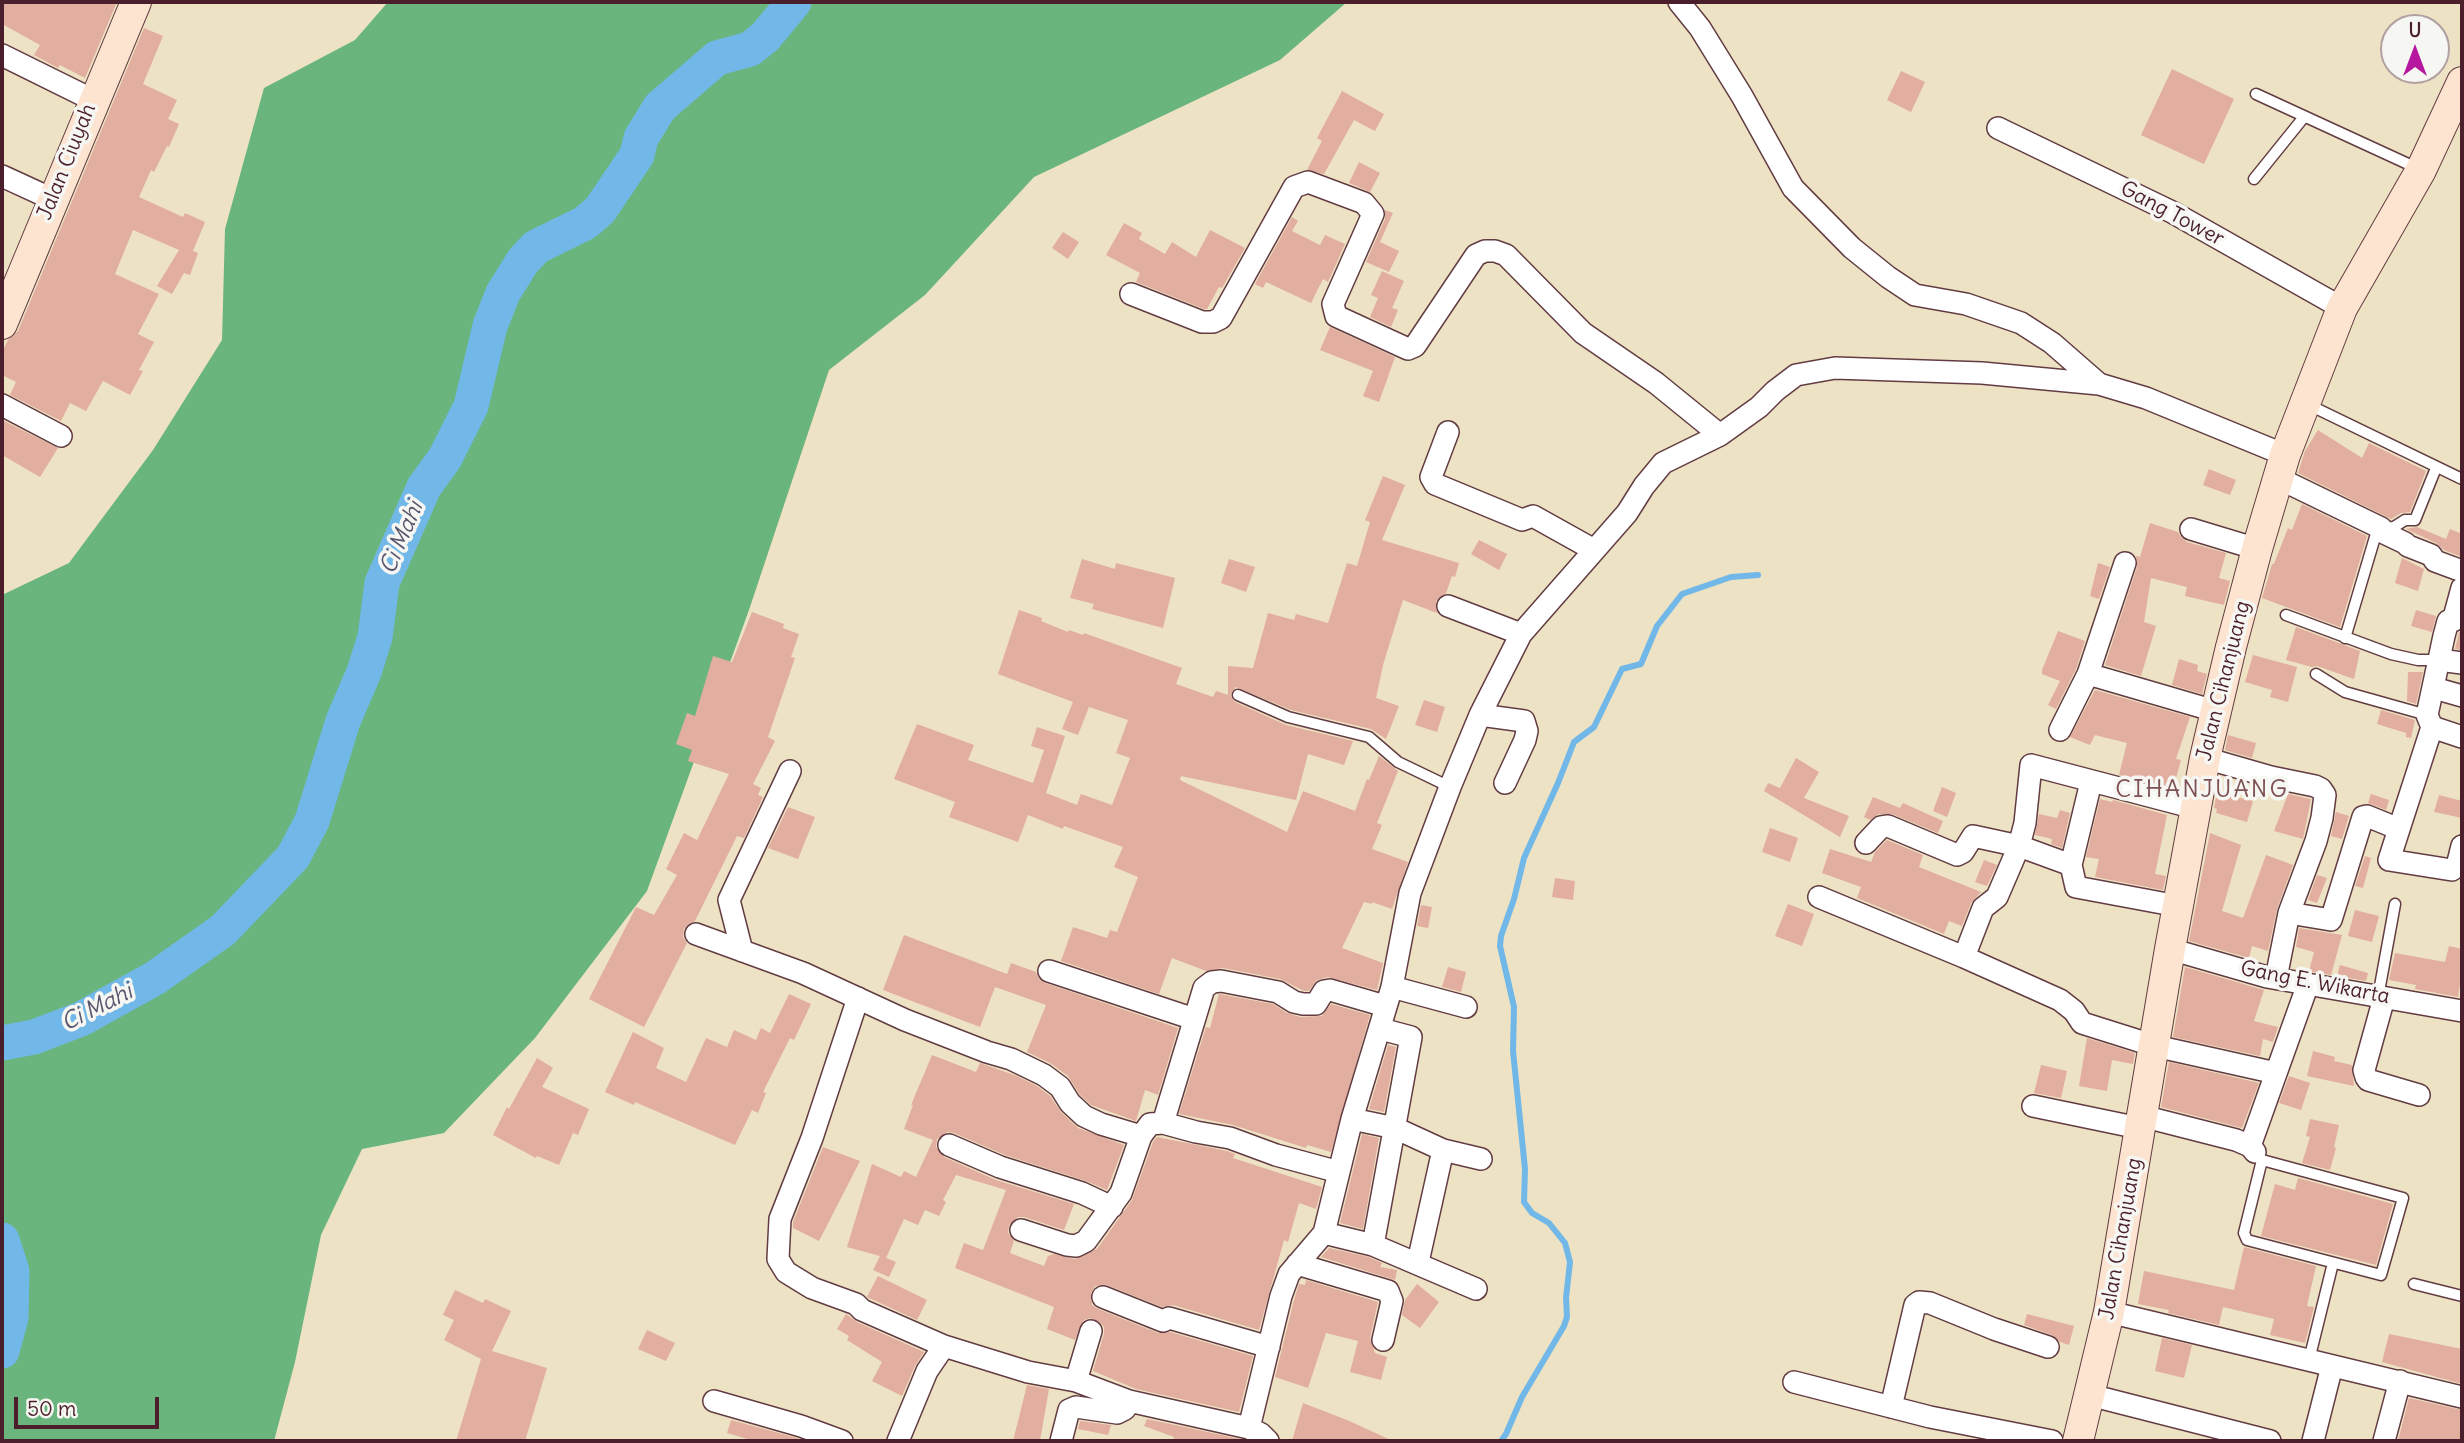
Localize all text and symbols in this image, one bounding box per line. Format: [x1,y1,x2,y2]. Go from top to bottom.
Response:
north arrow [2380,14,2450,84]
text: U [2409,18,2421,42]
street label: Jalan Ciuyah [32,100,102,224]
street label: Gang Tower [2116,176,2228,252]
water label: Ci Mahi [374,498,430,578]
street label: Jalan Cihanjuang [2192,598,2256,764]
district label: CIHANJUANG [2116,776,2288,804]
street label: Gang E. Wikarta [2238,956,2392,1010]
water label: Ci Mahi [57,978,137,1038]
street label: Jalan Cihanjuang [2094,1156,2148,1322]
scale bar [18,1384,163,1428]
text: 50 m [27,1395,76,1422]

